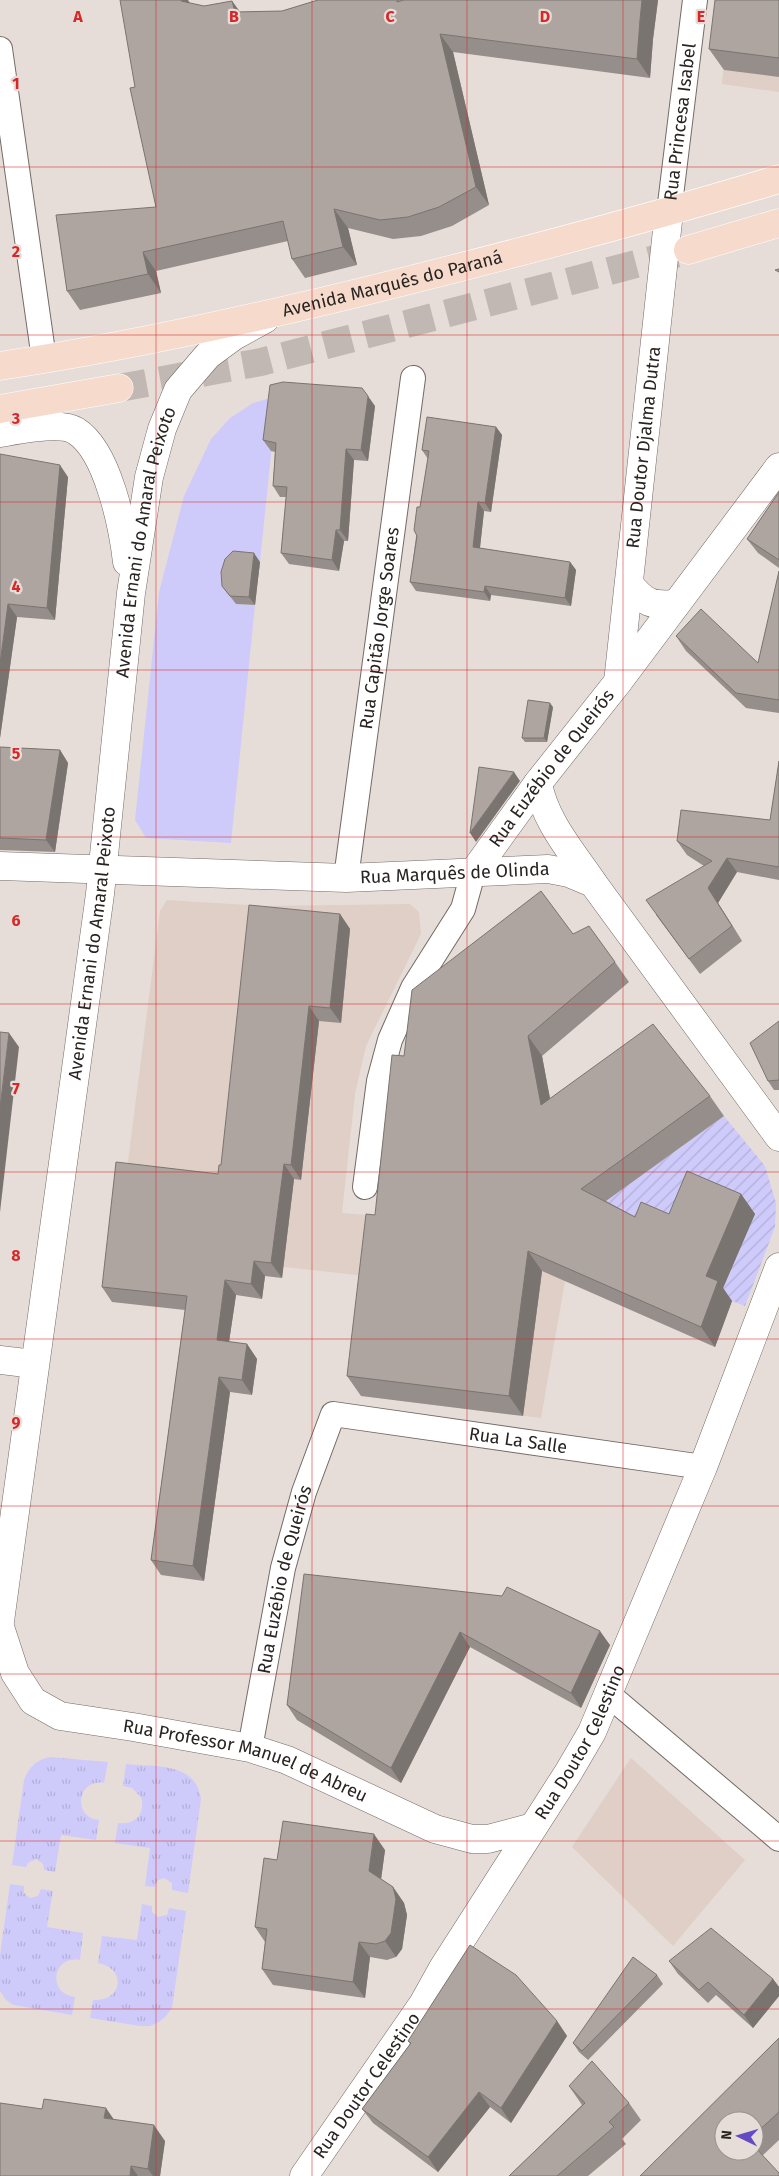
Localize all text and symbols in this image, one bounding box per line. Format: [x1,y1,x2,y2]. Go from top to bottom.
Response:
text: A [72,7,83,26]
text: B [229,7,239,26]
text: C [385,7,395,26]
text: D [540,7,550,26]
text: E [697,7,705,26]
street label: Rua Princesa Isabel [660,42,701,202]
text: 1 [12,74,20,93]
text: 2 [12,242,20,261]
street label: Avenida Marquês do Paraná [280,246,505,322]
street label: Rua Doutor Djalma Dutra [622,345,665,550]
street label: Avenida Ernani do Amaral Peixoto [111,403,181,679]
text: 3 [11,409,20,428]
street label: Rua Capitão Jorge Soares [355,526,404,731]
text: 4 [11,577,21,596]
street label: Rua Euzébio de Queirós [484,685,619,851]
text: 5 [12,744,21,763]
street label: Avenida Ernani do Amaral Peixoto [64,805,120,1081]
street label: Rua Marquês de Olinda [359,858,550,888]
text: 6 [11,911,21,930]
text: 7 [12,1079,20,1098]
text: 8 [11,1246,21,1265]
text: 9 [12,1413,21,1432]
street label: Rua La Salle [467,1423,569,1458]
street label: Rua Euzébio de Queirós [253,1482,317,1676]
street label: Rua Doutor Celestino [530,1661,630,1824]
street label: Rua Professor Manuel de Abreu [121,1715,371,1807]
street label: Rua Doutor Celestino [308,2008,425,2163]
north arrow [714,2111,764,2161]
text: N [718,2130,735,2140]

